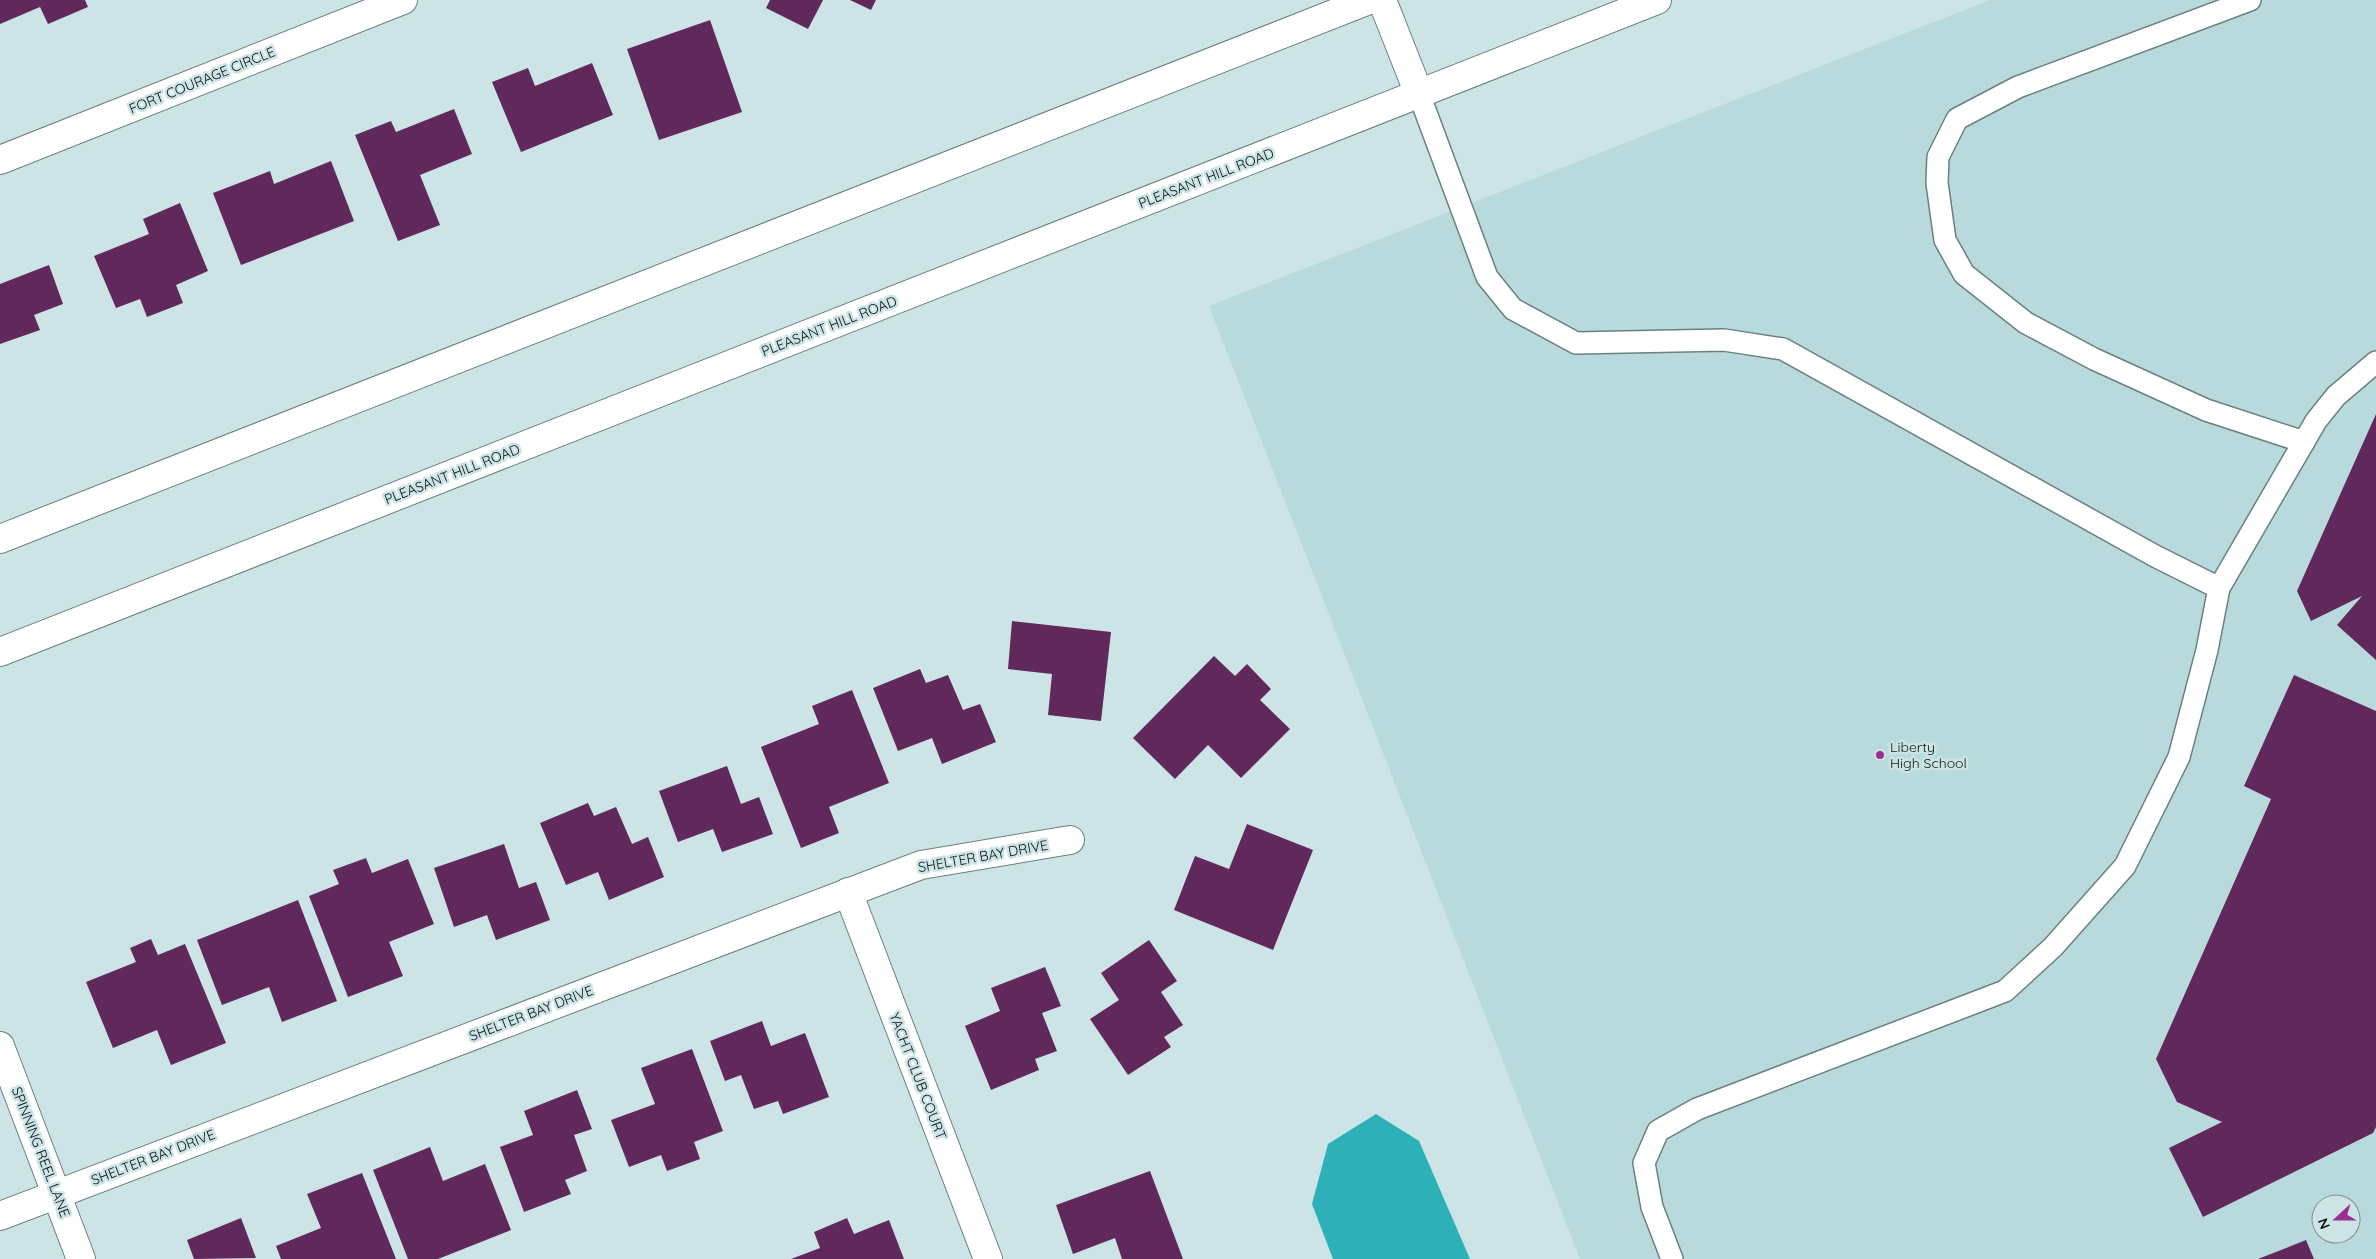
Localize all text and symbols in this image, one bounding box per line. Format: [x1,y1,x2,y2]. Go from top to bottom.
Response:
street label: FORT COURAGE CIRCLE [126,42,278,118]
street label: PLEASANT HILL ROAD [1136,144,1276,212]
street label: PLEASANT HILL ROAD [759,292,899,360]
street label: PLEASANT HILL ROAD [382,440,522,508]
place label: Liberty High School [1890,738,1967,772]
marker: Liberty High School [1874,749,1886,761]
street label: SHELTER BAY DRIVE [917,836,1049,876]
street label: SHELTER BAY DRIVE [466,981,596,1045]
street label: YACHT CLUB COURT [886,1010,950,1142]
street label: SPINNING REEL LANE [8,1084,74,1220]
street label: SHELTER BAY DRIVE [88,1125,218,1189]
north arrow [2311,1194,2361,1244]
text: N [2314,1216,2334,1232]

